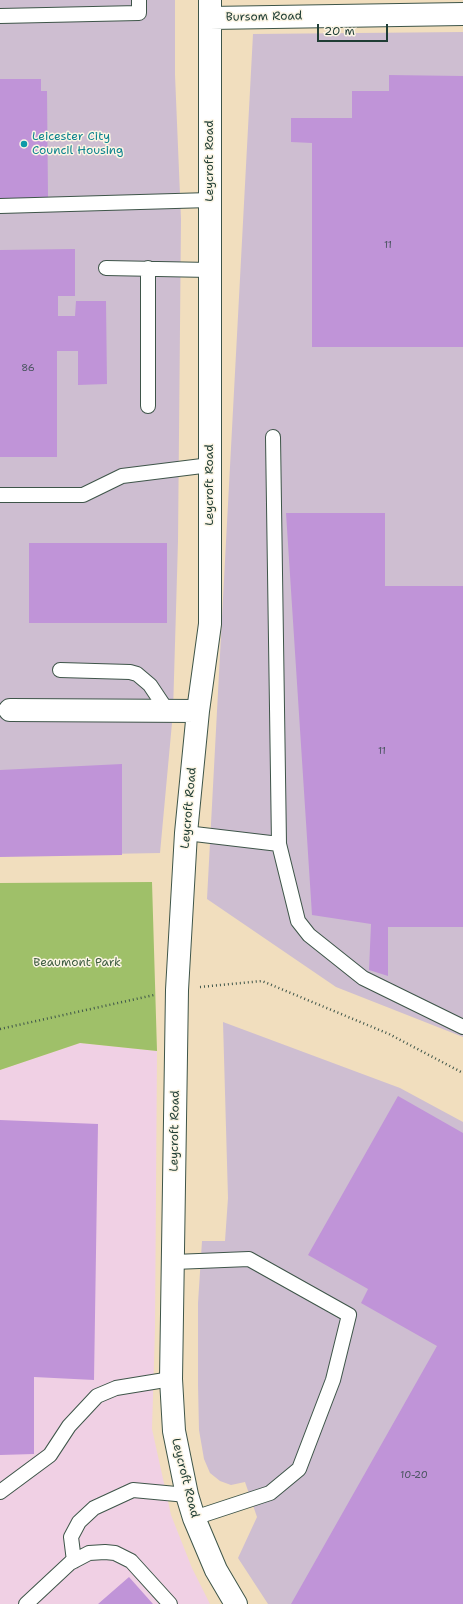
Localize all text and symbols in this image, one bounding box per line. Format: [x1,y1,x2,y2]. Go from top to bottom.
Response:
street label: Bursom Road [226,9,302,25]
scale bar [319,16,390,42]
text: 20 m [324,23,355,39]
street label: Leycroft Road [203,120,217,202]
place label: Leicester City Council Housing [32,130,123,158]
marker: Leicester City Council Housing [19,139,29,149]
house number: 11 [384,239,392,251]
house number: 86 [21,362,35,374]
street label: Leycroft Road [203,444,217,526]
house number: 11 [378,745,386,757]
street label: Leycroft Road [178,767,200,849]
park label: Beaumont Park [33,956,121,970]
street label: Leycroft Road [167,1090,183,1172]
street label: Leycroft Road [168,1437,202,1519]
house number: 10-20 [400,1469,428,1481]

